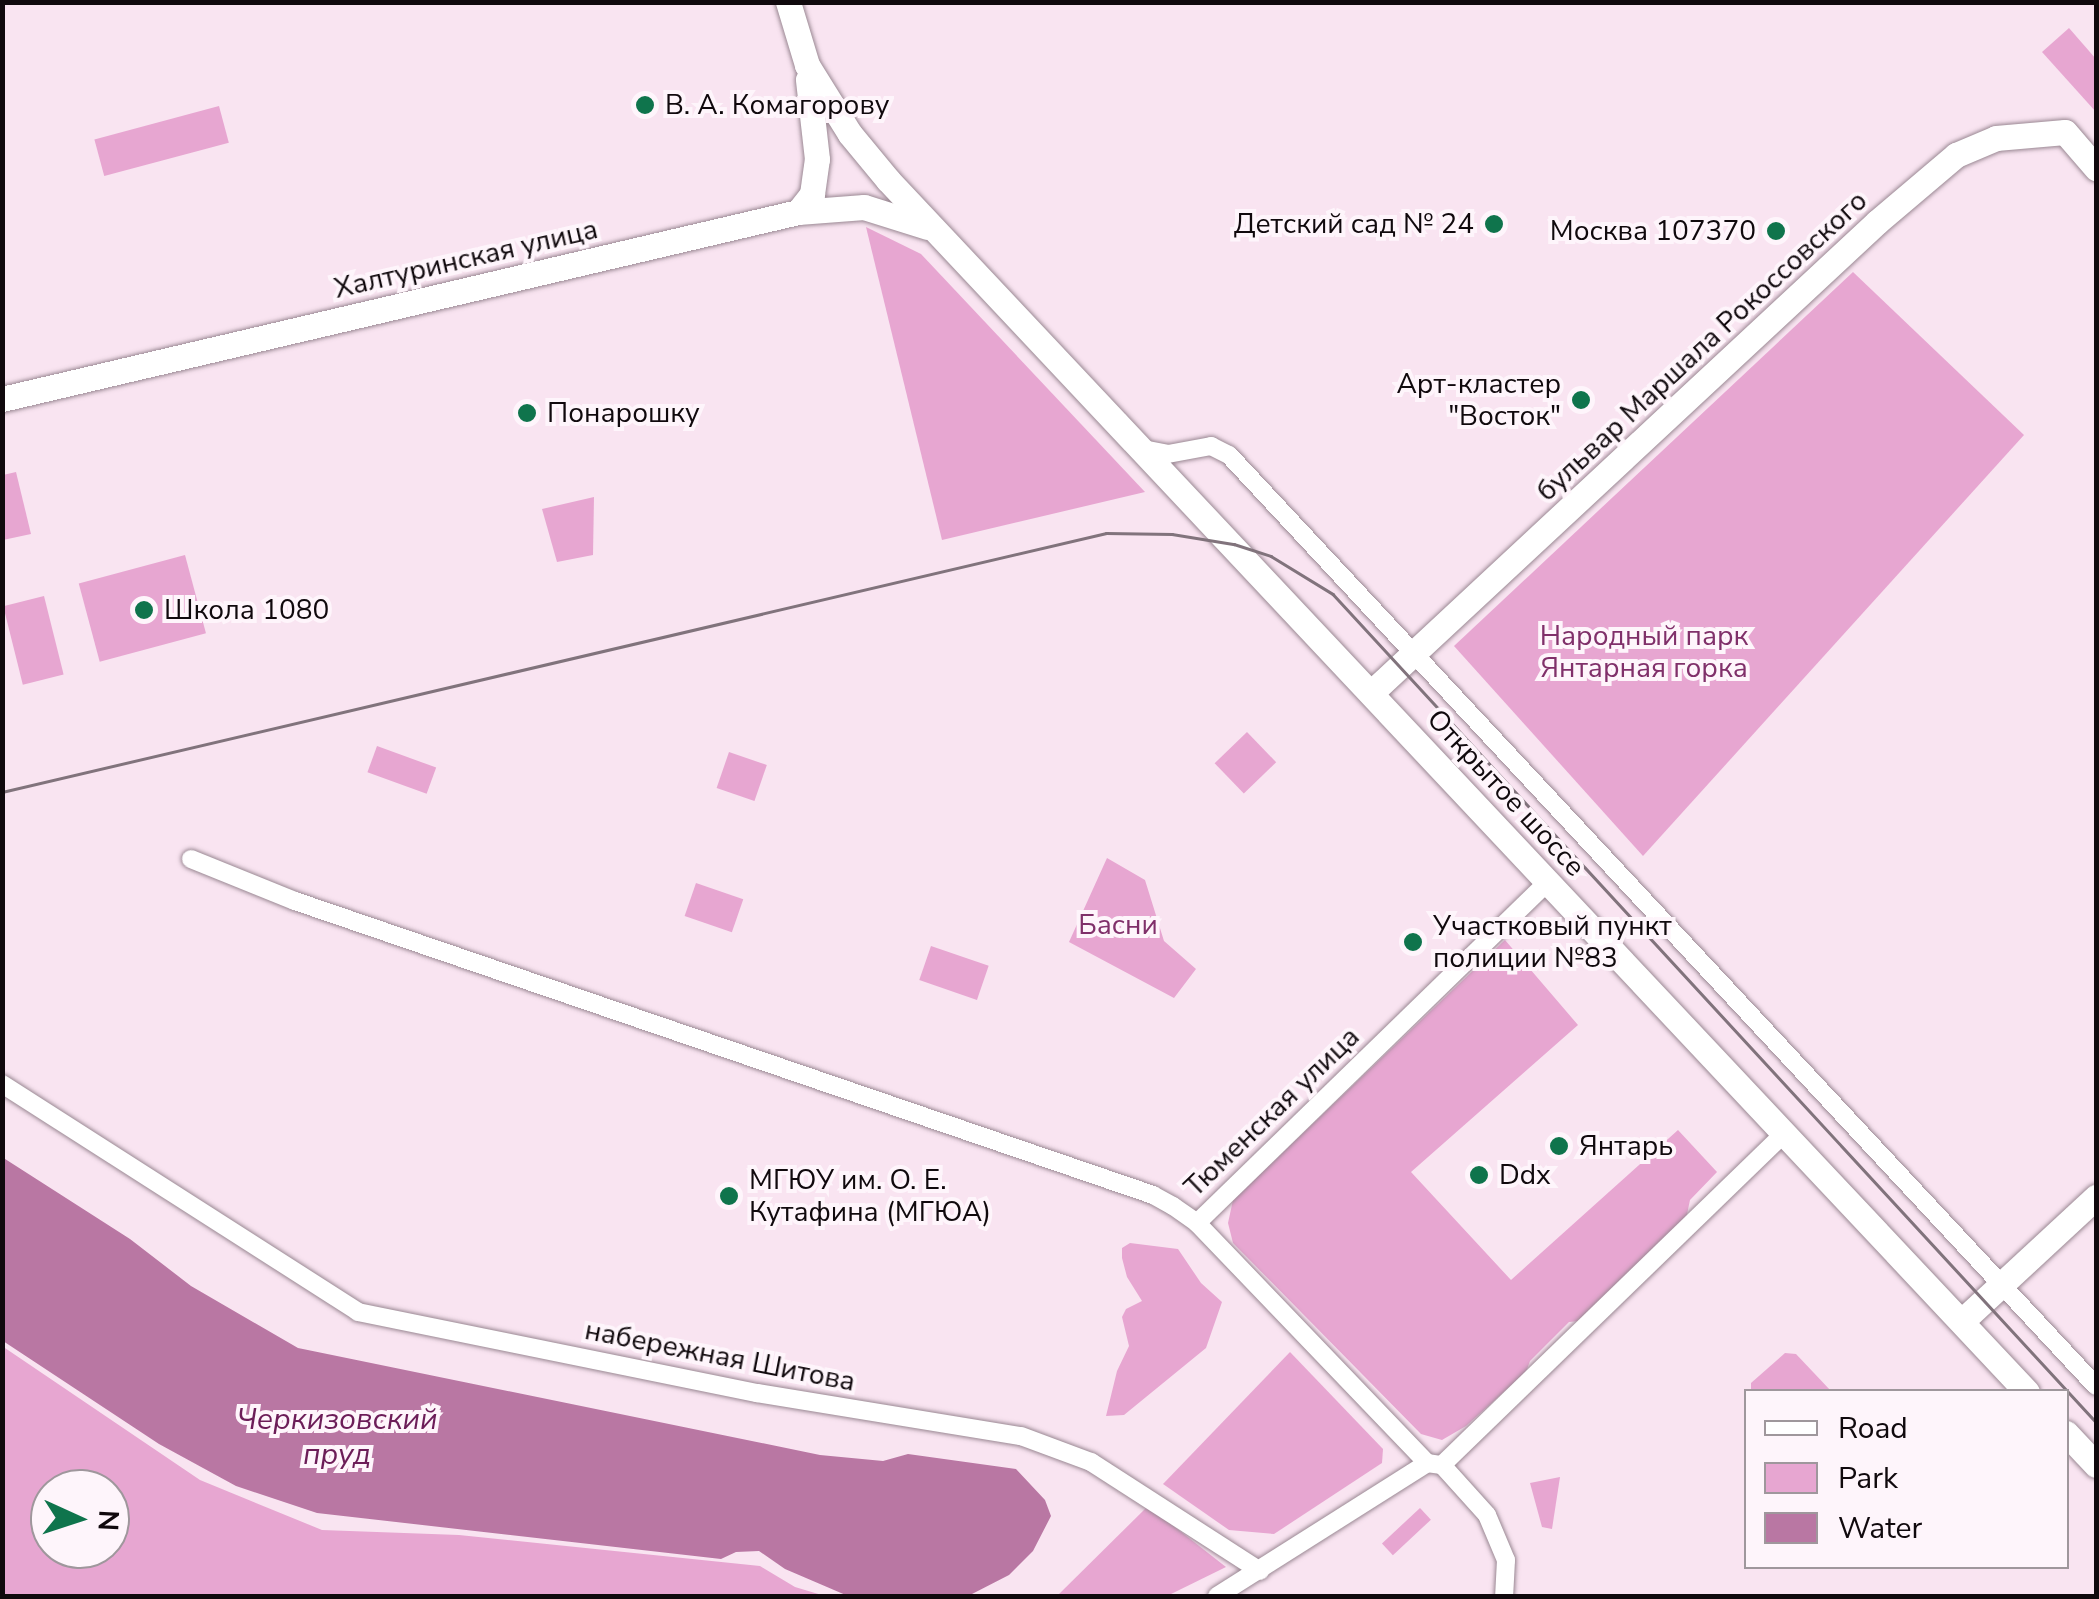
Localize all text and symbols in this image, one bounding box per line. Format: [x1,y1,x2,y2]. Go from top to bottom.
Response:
place label: В. А. Комагорову [665,88,889,122]
marker: В. А. Комагорову [634,94,656,116]
street label: бульвар Маршала Рокоссовского [1530,184,1874,508]
place label: Детский сад № 24 [1234,207,1474,241]
street label: Халтуринская улица [331,212,601,306]
marker: Детский сад № 24 [1483,213,1505,235]
place label: Москва 107370 [1550,214,1756,248]
marker: Москва 107370 [1765,220,1787,242]
place label: Арт-кластер "Восток" [1396,367,1561,433]
marker: Арт-кластер "Восток" [1570,389,1592,411]
place label: Понарошку [547,396,700,430]
marker: Понарошку [516,402,538,424]
place label: Школа 1080 [164,593,329,627]
marker: Школа 1080 [133,599,155,621]
park label: Народный парк Янтарная горка [1540,619,1748,685]
street label: Открытое шоссе [1420,702,1592,884]
park label: Басни [1078,908,1158,942]
place label: Участковый пункт полиции №83 [1433,909,1672,975]
marker: Участковый пункт полиции №83 [1402,931,1424,953]
street label: Тюменская улица [1178,1020,1366,1204]
place label: Янтарь [1579,1129,1673,1163]
marker: Янтарь [1548,1135,1570,1157]
place label: Ddx [1499,1158,1551,1192]
place label: МГЮУ им. О. Е. Кутафина (МГЮА) [749,1163,991,1229]
marker: Ddx [1468,1164,1490,1186]
marker: МГЮУ им. О. Е. Кутафина (МГЮА) [718,1185,740,1207]
street label: набережная Шитова [582,1313,858,1399]
legend [1744,1389,2069,1569]
water label: Черкизовский пруд [237,1402,437,1472]
text: Road [1838,1408,1908,1449]
text: Park [1838,1458,1898,1499]
north arrow [30,1469,130,1569]
text: Water [1838,1508,1922,1549]
text: N [88,1509,127,1532]

